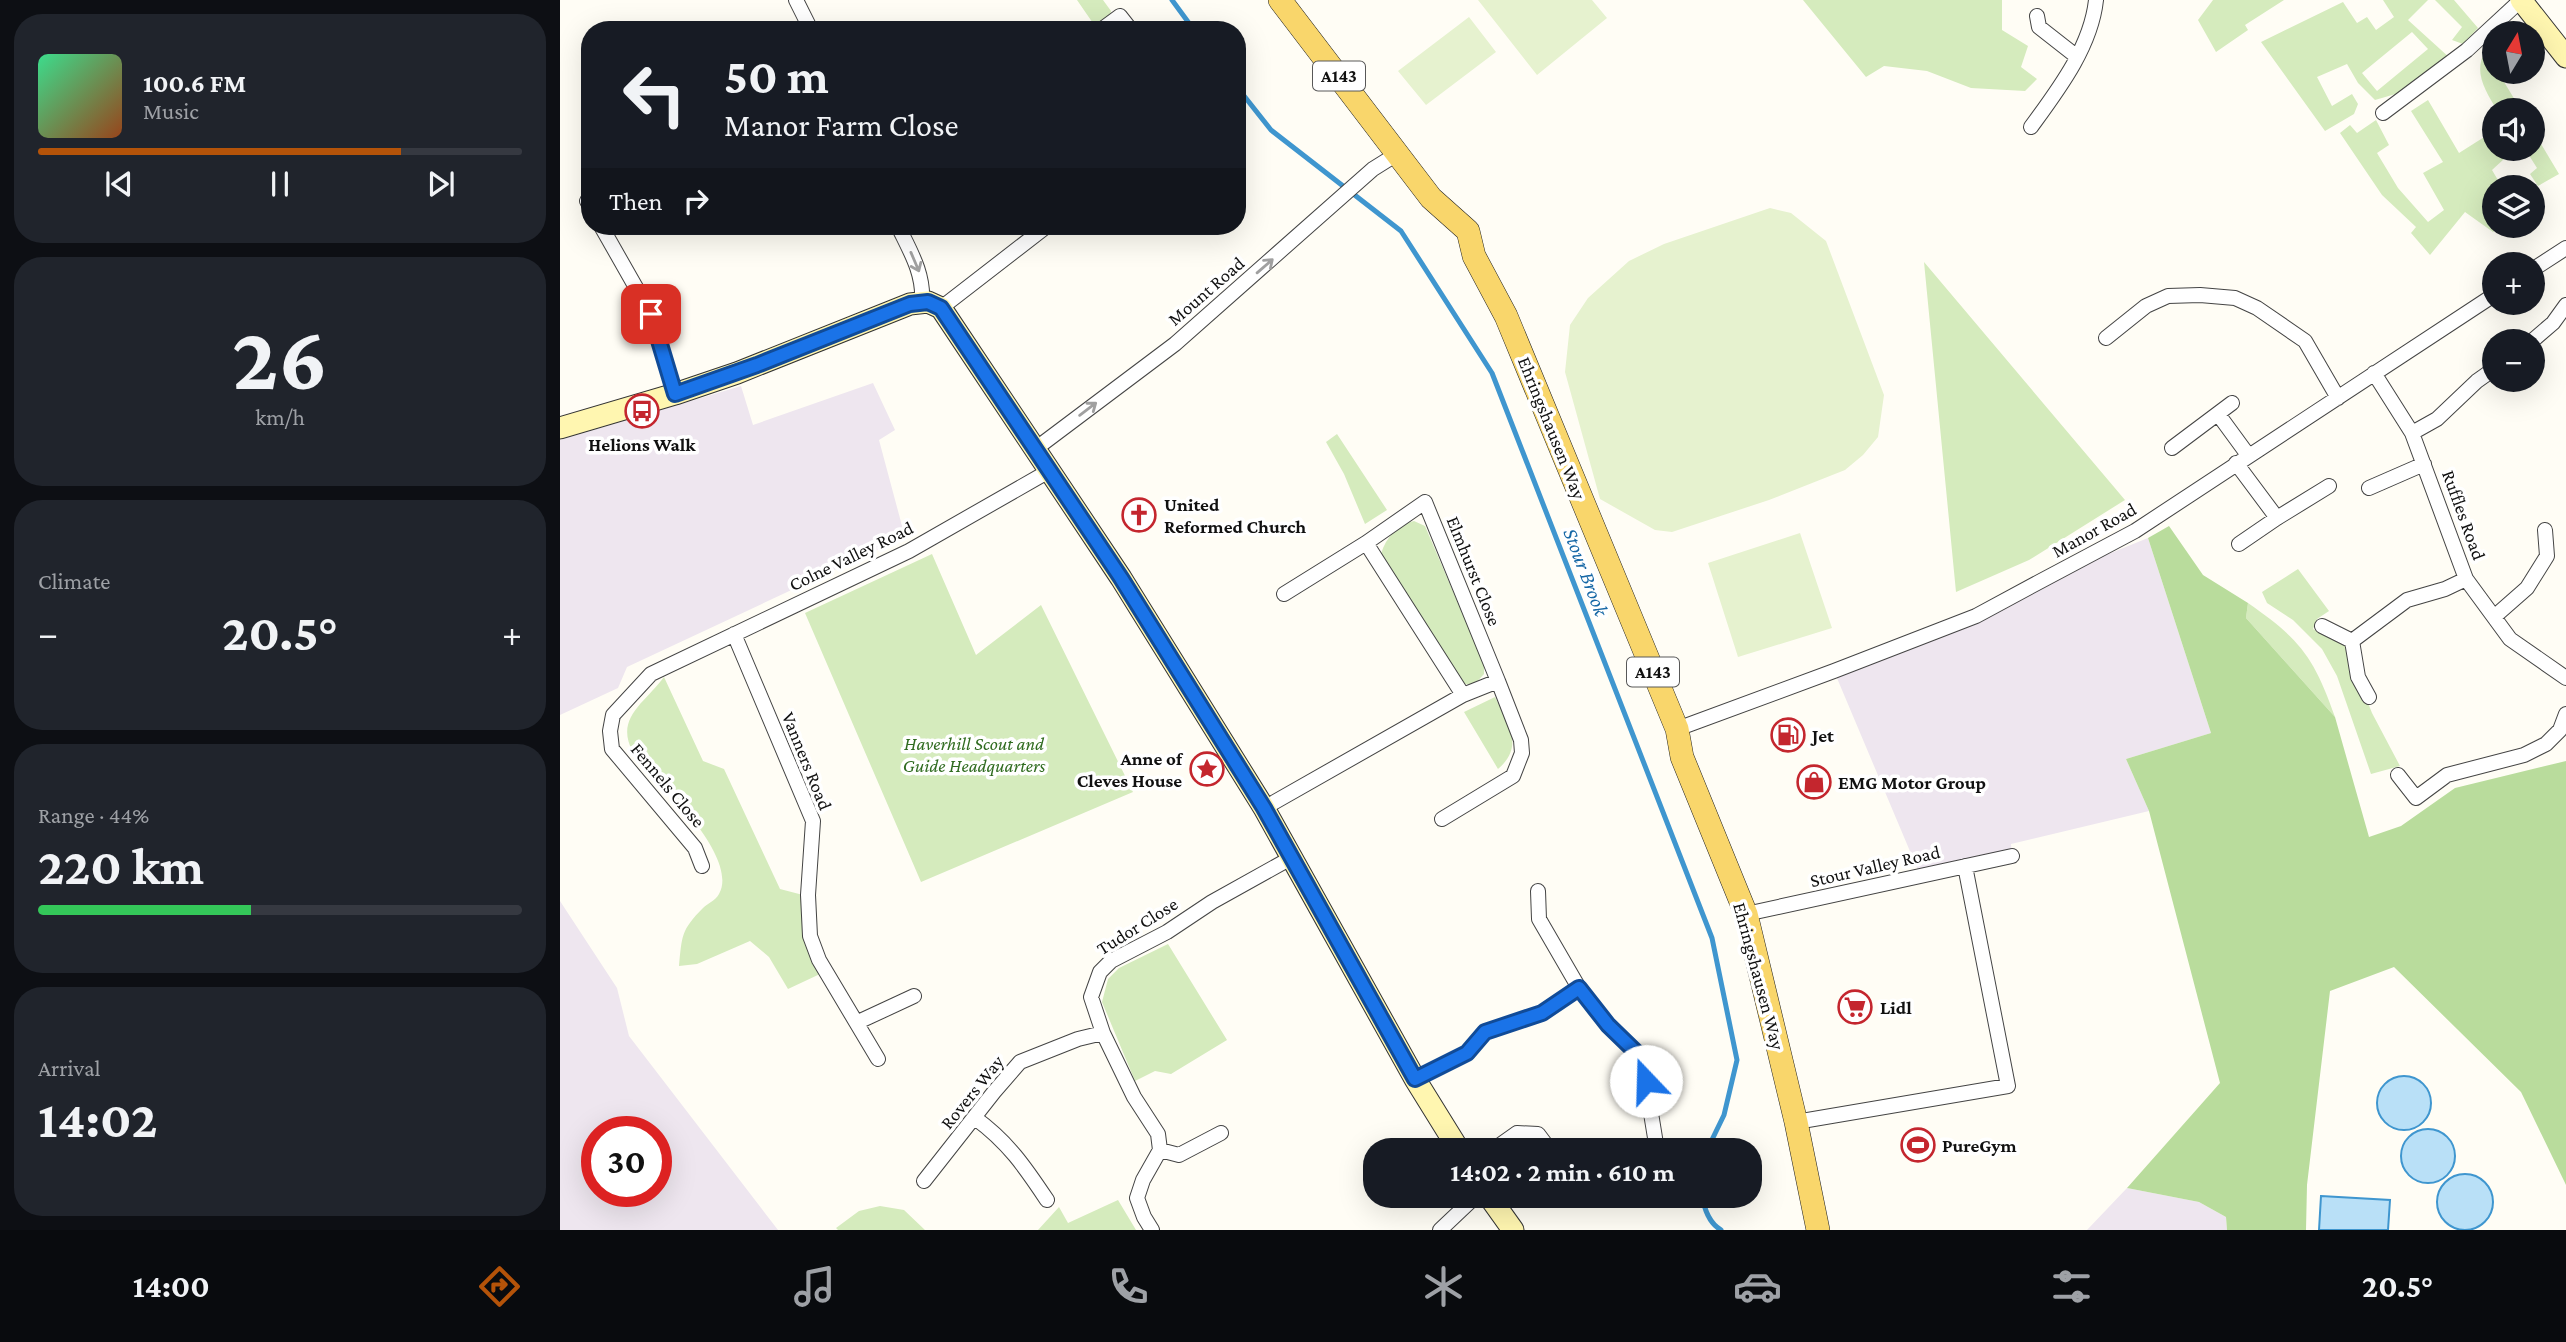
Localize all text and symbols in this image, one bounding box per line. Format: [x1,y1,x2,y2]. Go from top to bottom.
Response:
north arrow [2482,21,2544,84]
map controls [2482,21,2545,392]
icon: left [609,49,700,140]
text: 50 m [724,49,829,104]
road number: A143 [1313,62,1365,90]
text: 100.6 FM [143,69,246,98]
text: Music [143,98,199,124]
button: sound [2482,98,2545,161]
text: Manor Farm Close [724,107,959,143]
icon: previous [100,165,138,203]
icon: pause [261,165,299,203]
icon: next [422,165,460,203]
button: layers [2482,175,2545,238]
icon: right [677,182,715,220]
text: Then [609,187,663,216]
one-way arrow [909,251,922,273]
street label: Mount Road [1164,252,1248,330]
button: + [2482,252,2545,315]
one-way arrow [1255,258,1273,274]
pin [621,284,681,344]
icon: arrive [632,295,670,333]
text: 26 [232,307,328,409]
button: − [2482,329,2545,392]
street label: Ehringshausen Way [1514,354,1590,502]
bus stop icon: Helions Walk [623,392,661,430]
one-way arrow [1079,402,1097,417]
text: km/h [255,404,305,430]
place label: Helions Walk [588,434,696,455]
street label: Ruffles Road [2438,467,2490,563]
place label: United Reformed Church [1164,494,1306,537]
church icon: United Reformed Church [1120,496,1158,534]
street label: Manor Road [2048,498,2140,562]
street label: Elmhurst Close [1442,513,1506,629]
street label: Colne Valley Road [785,517,917,595]
water label: Stour Brook [1558,525,1614,620]
text: Climate [38,568,110,594]
text: 20.5° [222,603,338,661]
text: − [38,612,58,654]
text: + [502,612,522,654]
road number: A143 [1627,658,1679,686]
street label: Vanners Road [778,709,836,813]
fuel station icon: Jet [1769,716,1807,754]
place label: Jet [1810,725,1834,746]
park label: Haverhill Scout and Guide Headquarters [903,733,1046,776]
street label: Fennels Close [627,739,709,831]
place label: Anne of Cleves House [1077,748,1184,791]
place icon: Anne of Cleves House [1188,750,1226,788]
shop icon: EMG Motor Group [1795,763,1833,801]
place label: EMG Motor Group [1838,772,1986,793]
text: Range · 44% [38,802,149,828]
text: 220 km [38,837,204,895]
street label: Stour Valley Road [1808,841,1942,891]
street label: Tudor Close [1093,893,1181,959]
street label: Ehringshausen Way [1729,900,1789,1052]
supermarket icon: Lidl [1836,988,1874,1026]
place label: Lidl [1880,997,1912,1018]
position arrow [1609,1044,1683,1118]
street label: Rovers Way [936,1051,1008,1133]
text: Arrival [38,1055,101,1081]
text: 14:02 [38,1090,158,1148]
speed limit sign: 30 [581,1116,672,1207]
sports icon: PureGym [1899,1126,1937,1164]
place label: PureGym [1942,1135,2017,1156]
text: 14:02 · 2 min · 610 m [1450,1158,1675,1187]
icon: directions [475,1262,524,1311]
icon: music [790,1262,839,1311]
icon: phone [1104,1262,1153,1311]
icon: climate [1419,1262,1468,1311]
icon: car [1733,1262,1782,1311]
icon: filters [2047,1262,2096,1311]
text: 14:00 [133,1268,210,1304]
text: 20.5° [2362,1268,2433,1304]

